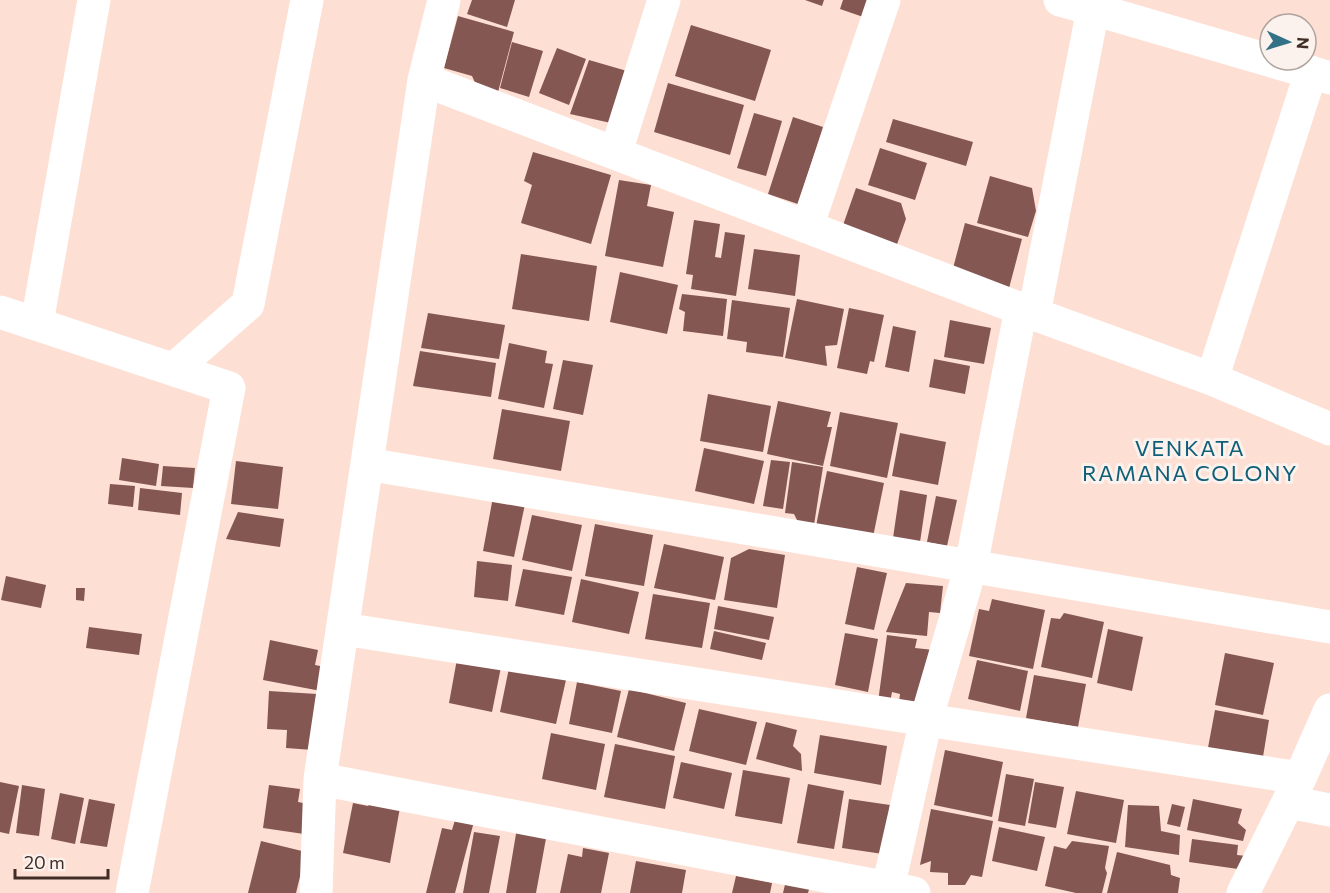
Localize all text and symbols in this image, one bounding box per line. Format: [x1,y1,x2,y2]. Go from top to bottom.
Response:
north arrow [1258,12,1318,72]
text: N [1294,36,1313,50]
district label: VENKATA RAMANA COLONY [1082,434,1298,486]
scale bar [15,842,108,880]
text: 20 m [24,851,65,873]

